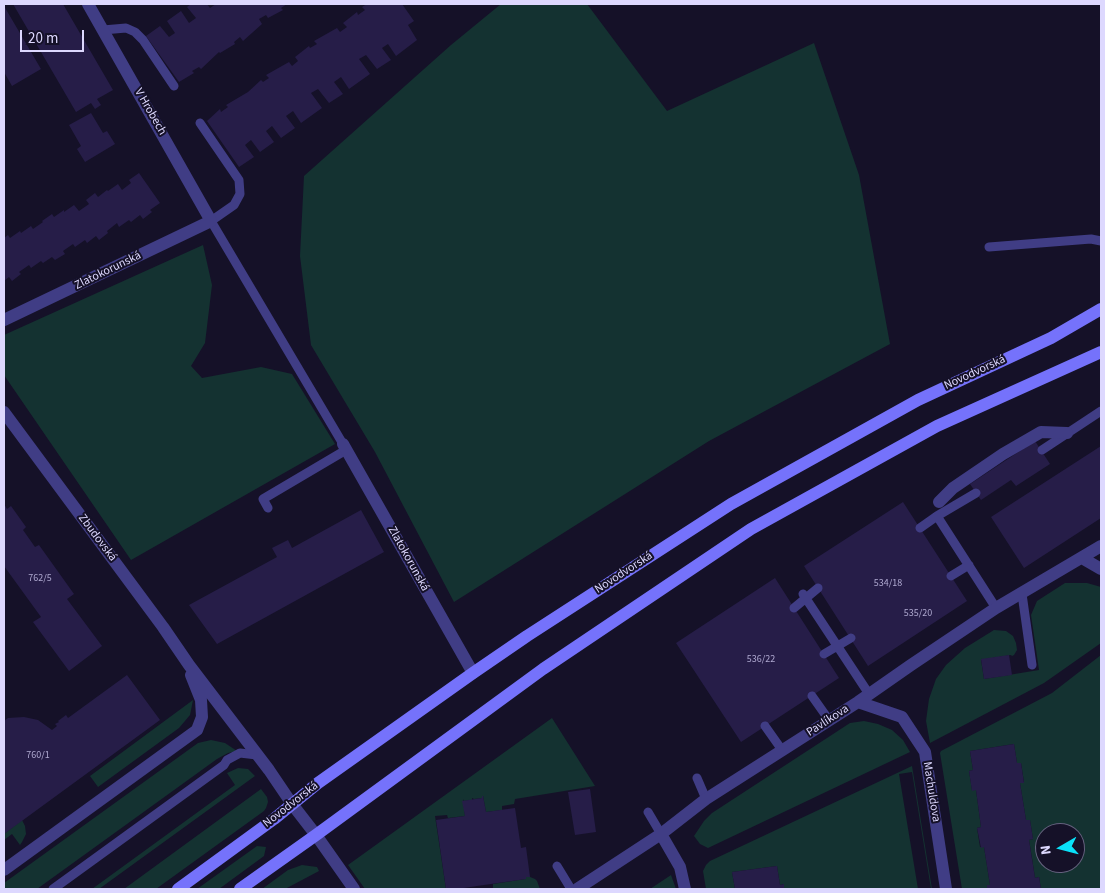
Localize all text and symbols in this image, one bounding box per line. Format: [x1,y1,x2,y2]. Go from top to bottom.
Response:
scale bar [22,20,86,52]
text: 20 m [28,28,58,49]
street label: V Hrobech [131,86,169,138]
street label: Zlatokorunská [72,249,144,293]
street label: Novodvorská [942,353,1008,393]
street label: Zbudovská [75,512,119,564]
street label: Zlatokorunská [384,524,432,594]
street label: Novodvorská [592,549,656,597]
house number: 762/5 [28,573,52,585]
house number: 534/18 [874,578,902,590]
house number: 535/20 [904,608,932,620]
house number: 536/22 [747,654,775,666]
street label: Pavlíkova [804,702,852,740]
house number: 760/1 [26,750,50,762]
street label: Machuldova [919,761,943,823]
street label: Novodvorská [261,779,321,831]
north arrow [1035,823,1085,873]
text: N [1036,844,1057,856]

